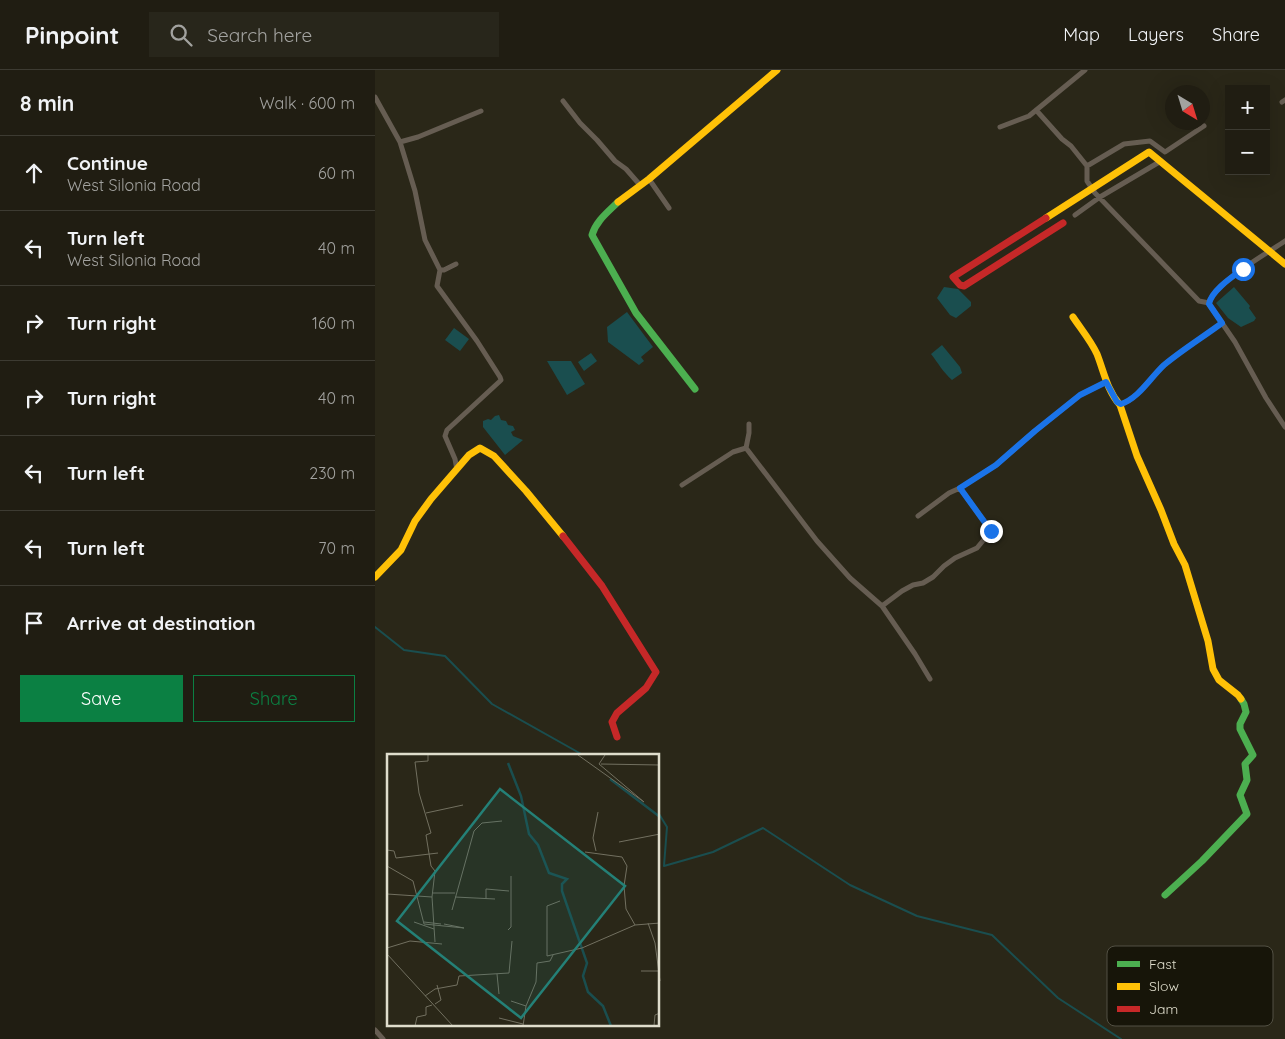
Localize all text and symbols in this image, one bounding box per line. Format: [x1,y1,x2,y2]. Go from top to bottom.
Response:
search box [149,12,499,57]
text: Pinpoint [25,20,119,50]
icon: search [167,21,195,49]
text: Search here [207,23,312,47]
text: Map [1063,23,1100,46]
text: Layers [1128,23,1184,46]
text: Share [1212,23,1260,46]
north arrow [1165,85,1210,130]
map controls [1225,85,1270,175]
button: + [1225,85,1270,130]
text: 8 min [20,90,74,116]
text: Walk · 600 m [259,93,355,113]
button: − [1225,130,1270,175]
text: Continue [67,151,148,175]
icon: ahead [20,159,48,187]
text: 60 m [318,163,355,183]
text: West Silonia Road [67,175,201,195]
text: Turn left [67,226,145,250]
icon: left [20,234,48,262]
text: 40 m [318,238,355,258]
text: West Silonia Road [67,250,201,270]
route start [1232,258,1255,281]
icon: right [20,309,48,337]
text: Turn right [67,311,156,335]
text: 160 m [312,313,355,333]
icon: right [20,384,48,412]
text: Turn right [67,386,156,410]
text: 40 m [318,388,355,408]
icon: left [20,459,48,487]
text: Turn left [67,461,145,485]
text: 230 m [309,463,355,483]
route end [980,520,1003,543]
icon: left [20,534,48,562]
text: Turn left [67,536,145,560]
text: 70 m [318,538,355,558]
icon: arrive [20,609,48,637]
text: Arrive at destination [67,611,256,635]
button: Save [20,675,183,722]
button: Share [193,675,355,722]
inset map [387,754,660,1026]
legend [1107,946,1273,1026]
text: Fast [1149,955,1177,973]
text: Slow [1149,977,1179,995]
text: Jam [1149,1000,1178,1018]

